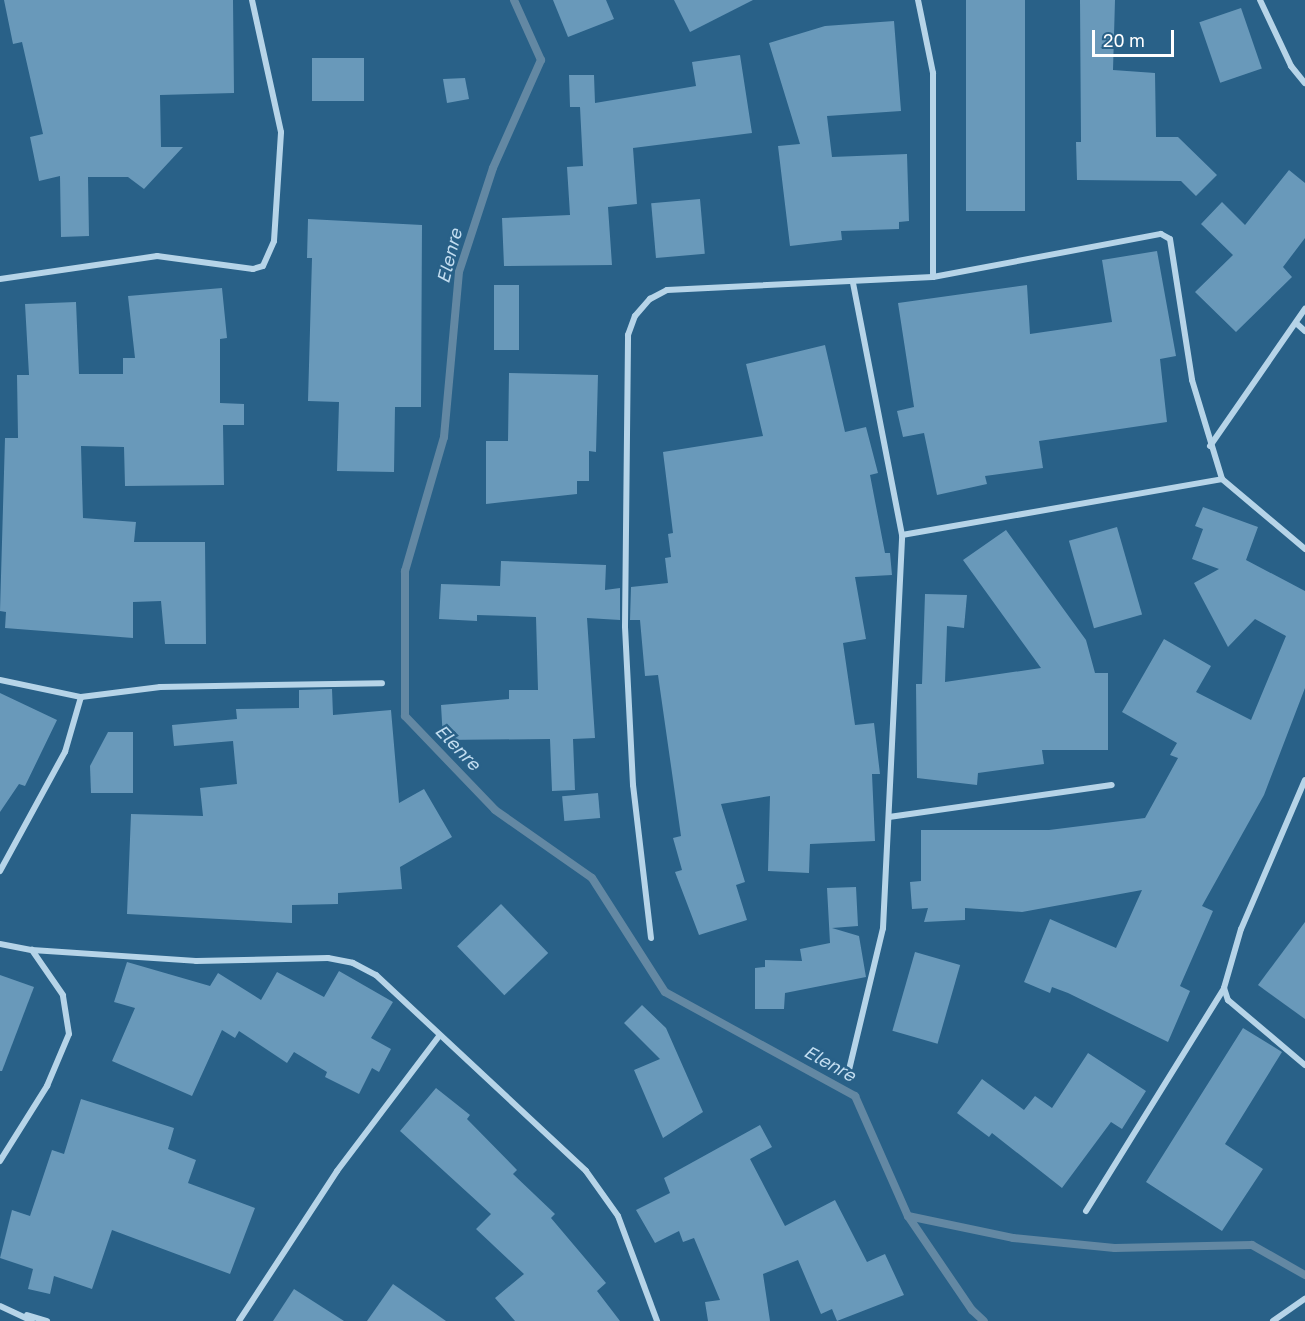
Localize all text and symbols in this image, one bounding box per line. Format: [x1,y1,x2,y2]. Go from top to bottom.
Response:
scale bar [1095,18,1178,56]
text: 20 m [1103,29,1145,51]
water label: Elenre [432,227,466,285]
water label: Elenre [431,720,485,774]
water label: Elenre [801,1040,859,1086]

